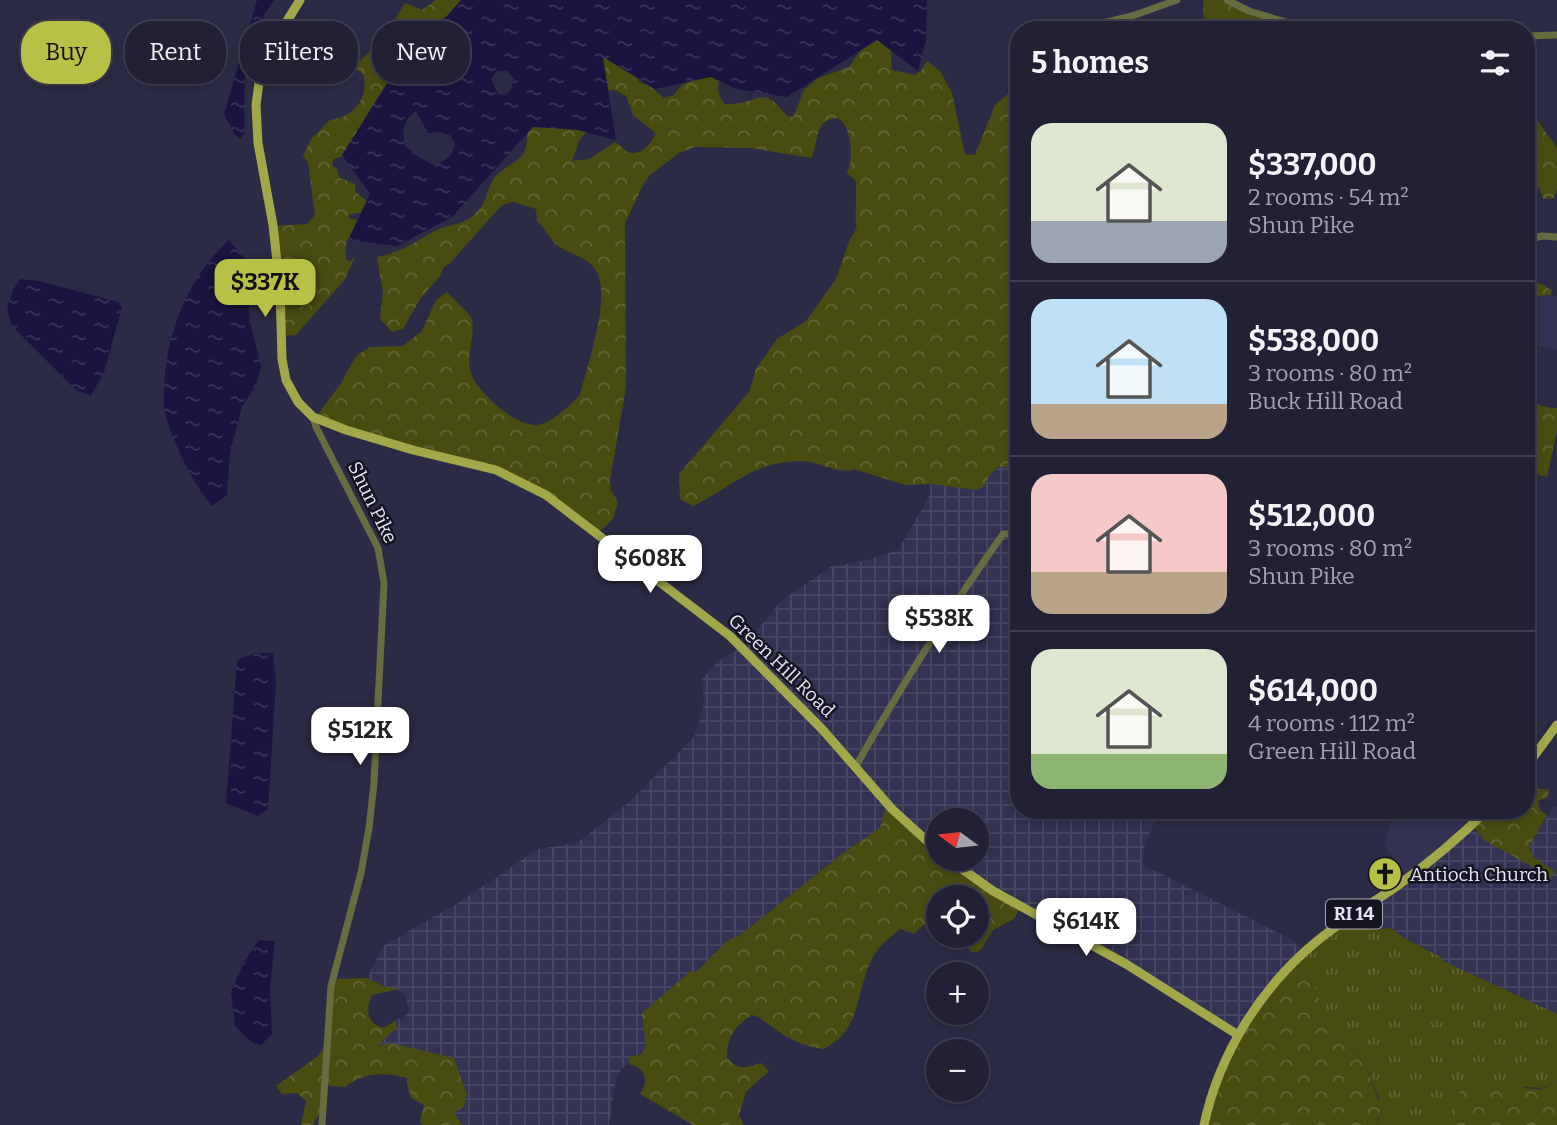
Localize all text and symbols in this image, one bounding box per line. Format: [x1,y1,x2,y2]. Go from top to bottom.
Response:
chip: Buy [21,21,111,84]
chip: Rent [125,21,226,84]
chip: Filters [240,21,358,84]
chip: New [372,21,470,84]
icon: filters [1476,44,1514,82]
text: 5 homes [1031,45,1149,81]
text: $337,000 [1248,147,1377,183]
icon: home [1087,151,1171,235]
text: 2 rooms · 54 m² [1248,183,1409,211]
text: Shun Pike [1248,211,1355,239]
pin: $337K [216,260,314,319]
text: $337K [231,268,299,296]
text: $538,000 [1248,323,1379,359]
icon: home [1087,327,1171,411]
text: 3 rooms · 80 m² [1248,359,1412,387]
text: Buck Hill Road [1248,387,1403,415]
street label: Shun Pike [343,458,402,547]
text: $512,000 [1248,498,1375,534]
icon: home [1087,502,1171,586]
text: 3 rooms · 80 m² [1248,534,1412,562]
pin: $608K [601,536,699,595]
text: $608K [614,544,686,572]
text: Shun Pike [1248,562,1355,590]
pin: $538K [890,596,988,655]
text: $538K [904,604,974,632]
street label: Green Hill Road [724,609,840,722]
text: $614,000 [1248,673,1378,709]
icon: home [1087,677,1171,761]
pin: $512K [311,708,409,767]
text: 4 rooms · 112 m² [1248,709,1415,737]
text: $512K [327,716,393,744]
text: Green Hill Road [1248,737,1416,765]
north arrow [926,808,989,872]
map controls [926,808,989,1102]
church icon: Antioch Church [1366,855,1404,893]
place label: Antioch Church [1410,863,1548,886]
button: locate [926,885,989,948]
pin: $614K [1037,898,1135,958]
road number: RI 14 [1326,900,1382,929]
text: $614K [1052,907,1120,935]
button: + [926,962,989,1025]
button: − [926,1039,989,1102]

